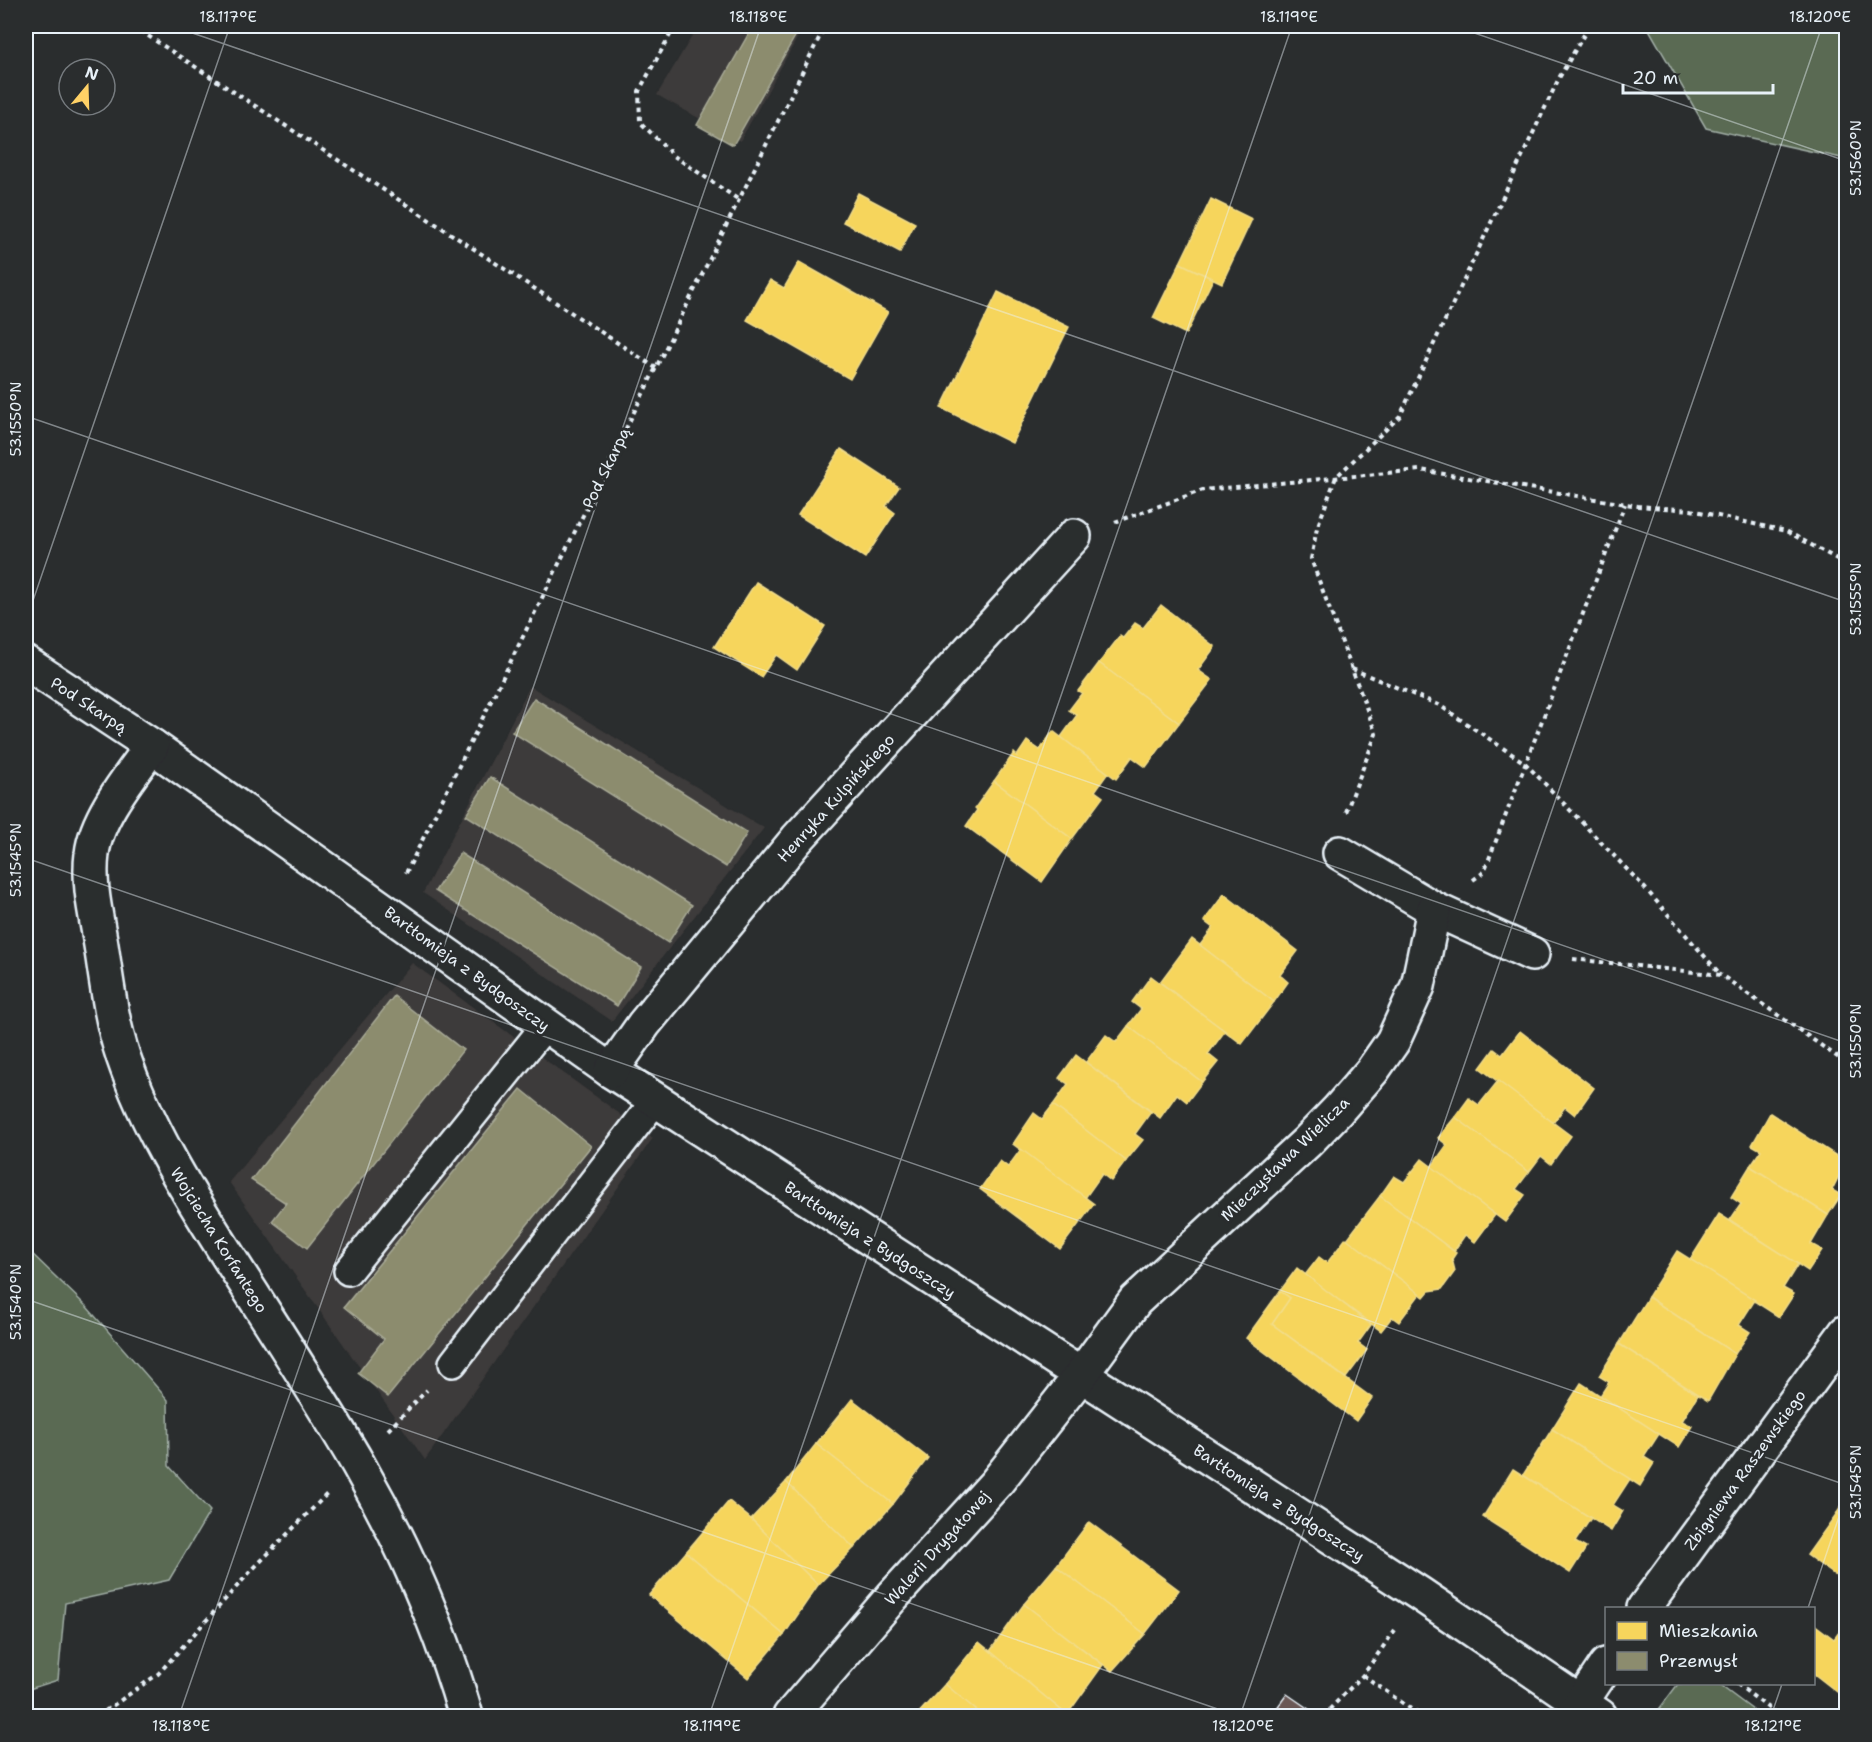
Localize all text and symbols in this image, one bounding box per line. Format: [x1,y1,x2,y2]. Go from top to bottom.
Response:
text: 18.117°E [199,7,257,27]
text: 18.118°E [729,7,787,27]
text: 18.119°E [1260,7,1318,27]
text: 18.120°E [1789,7,1851,27]
north arrow [57,57,117,117]
scale bar [1623,57,1773,95]
text: N [82,61,101,85]
text: 20 m [1632,66,1678,90]
text: 53.1560°N [1846,120,1866,196]
text: 53.1550°N [6,382,26,456]
street label: Pod Skarpą [577,423,635,512]
text: 53.1555°N [1846,562,1866,636]
street label: Pod Skarpą [47,672,132,738]
street label: Henryka Kulpińskiego [773,729,899,867]
text: 53.1545°N [6,823,26,897]
street label: Bartłomieja z Bydgoszczy [380,902,554,1036]
text: 53.1550°N [1846,1004,1866,1078]
street label: Mieczysława Wielicza [1216,1092,1354,1226]
street label: Wojciecha Korfantego [166,1163,272,1317]
street label: Bartłomieja z Bydgoszczy [780,1177,960,1303]
text: 53.1540°N [6,1264,26,1340]
street label: Zbigniewa Raszewskiego [1680,1385,1810,1555]
street label: Bartłomieja z Bydgoszczy [1189,1440,1369,1566]
text: 53.1545°N [1846,1445,1866,1519]
street label: Walerii Drygałowej [880,1486,994,1610]
legend [1605,1607,1815,1685]
text: Mieszkania [1659,1619,1758,1643]
text: Przemysł [1659,1649,1738,1673]
text: 18.118°E [152,1716,210,1736]
text: 18.119°E [683,1716,741,1736]
text: 18.120°E [1212,1716,1274,1736]
text: 18.121°E [1744,1716,1802,1736]

